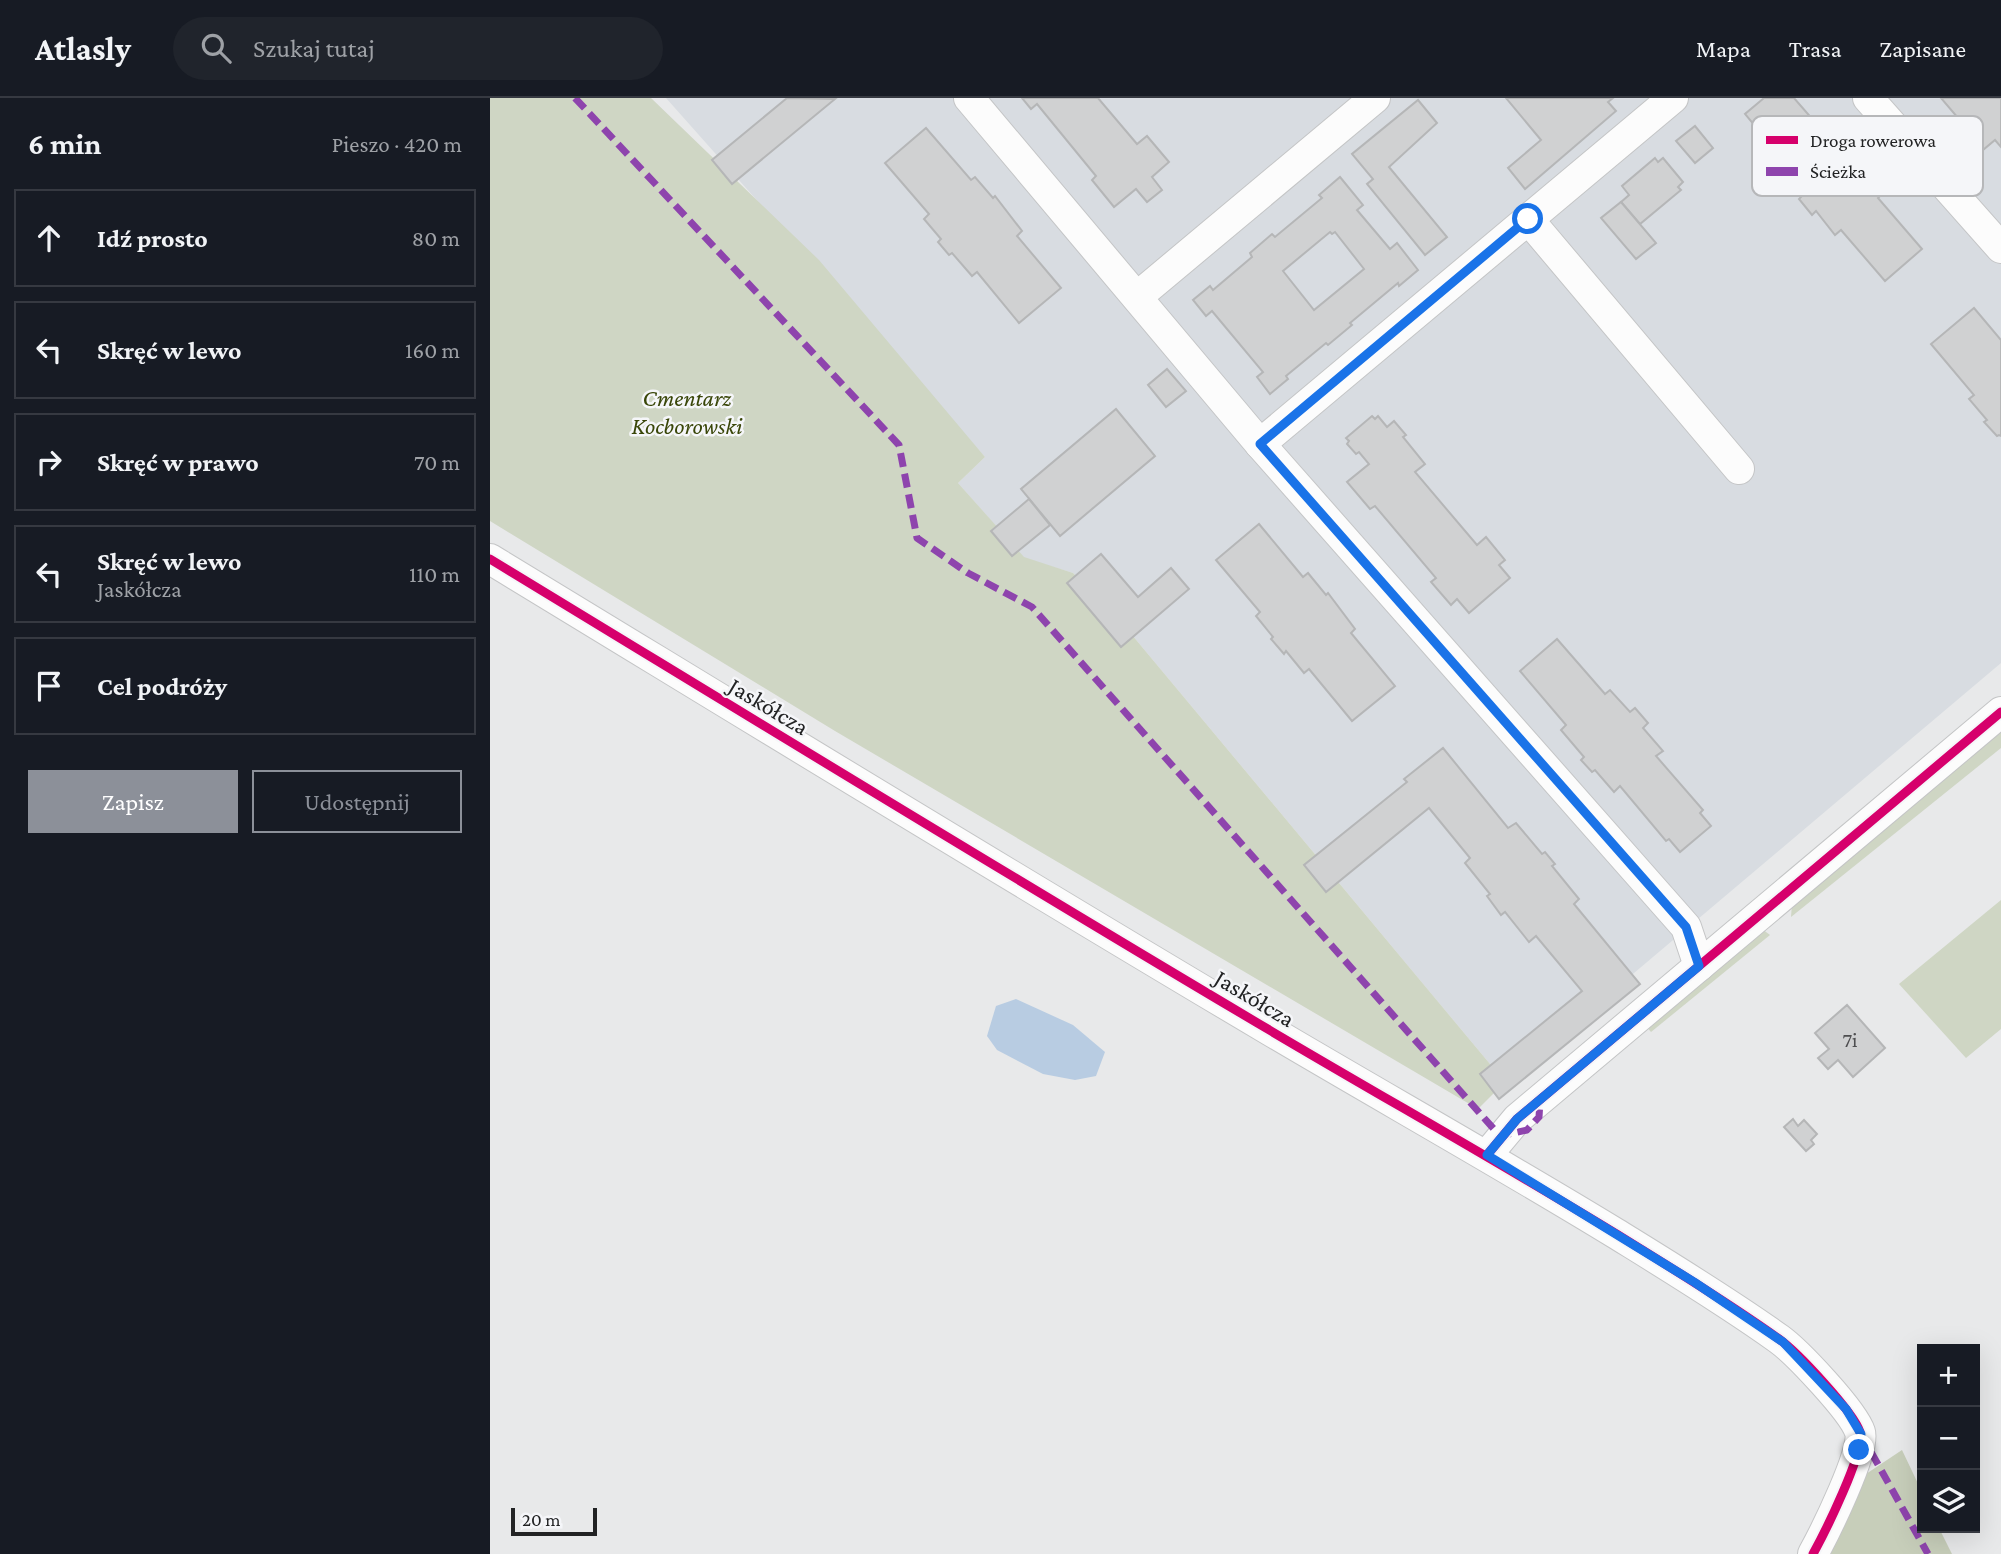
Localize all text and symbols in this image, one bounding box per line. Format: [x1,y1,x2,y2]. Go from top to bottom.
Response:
search box [173,17,663,80]
icon: search [197,29,235,67]
text: Atlasly [35,30,131,67]
text: Szukaj tutaj [253,34,375,63]
text: Mapa [1696,35,1751,62]
text: Trasa [1789,35,1842,62]
text: Zapisane [1880,35,1966,62]
legend [1752,116,1983,196]
text: 6 min [28,127,101,160]
text: Droga rowerowa [1810,130,1936,151]
text: Pieszo · 420 m [332,131,462,157]
text: Ścieżka [1810,161,1866,182]
route start [1512,203,1543,234]
icon: ahead [30,219,68,257]
text: Idź prosto [97,224,208,253]
text: 80 m [412,225,460,251]
icon: left [30,331,68,369]
text: Skręć w lewo [97,336,242,365]
text: 160 m [405,337,460,363]
park label: Cmentarz Kocborowski [632,384,743,439]
icon: right [30,443,68,481]
text: Skręć w prawo [97,448,259,477]
text: 70 m [414,449,460,475]
text: Skręć w lewo [97,547,242,576]
icon: left [30,555,68,593]
text: 110 m [409,561,460,587]
text: Jaskółcza [97,576,182,602]
icon: arrive [30,667,68,705]
street label: Jaskółcza [722,671,814,740]
text: Cel podróży [97,672,227,701]
button: Zapisz [28,770,238,833]
button: Udostępnij [252,770,462,833]
street label: Jaskółcza [1208,963,1300,1032]
house number: 7i [1842,1028,1858,1052]
map controls [1917,1344,1980,1533]
button: + [1917,1344,1980,1407]
button: − [1917,1407,1980,1470]
route end [1843,1434,1874,1465]
button: layers [1917,1470,1980,1533]
scale bar [511,1505,597,1537]
text: 20 m [522,1509,561,1530]

